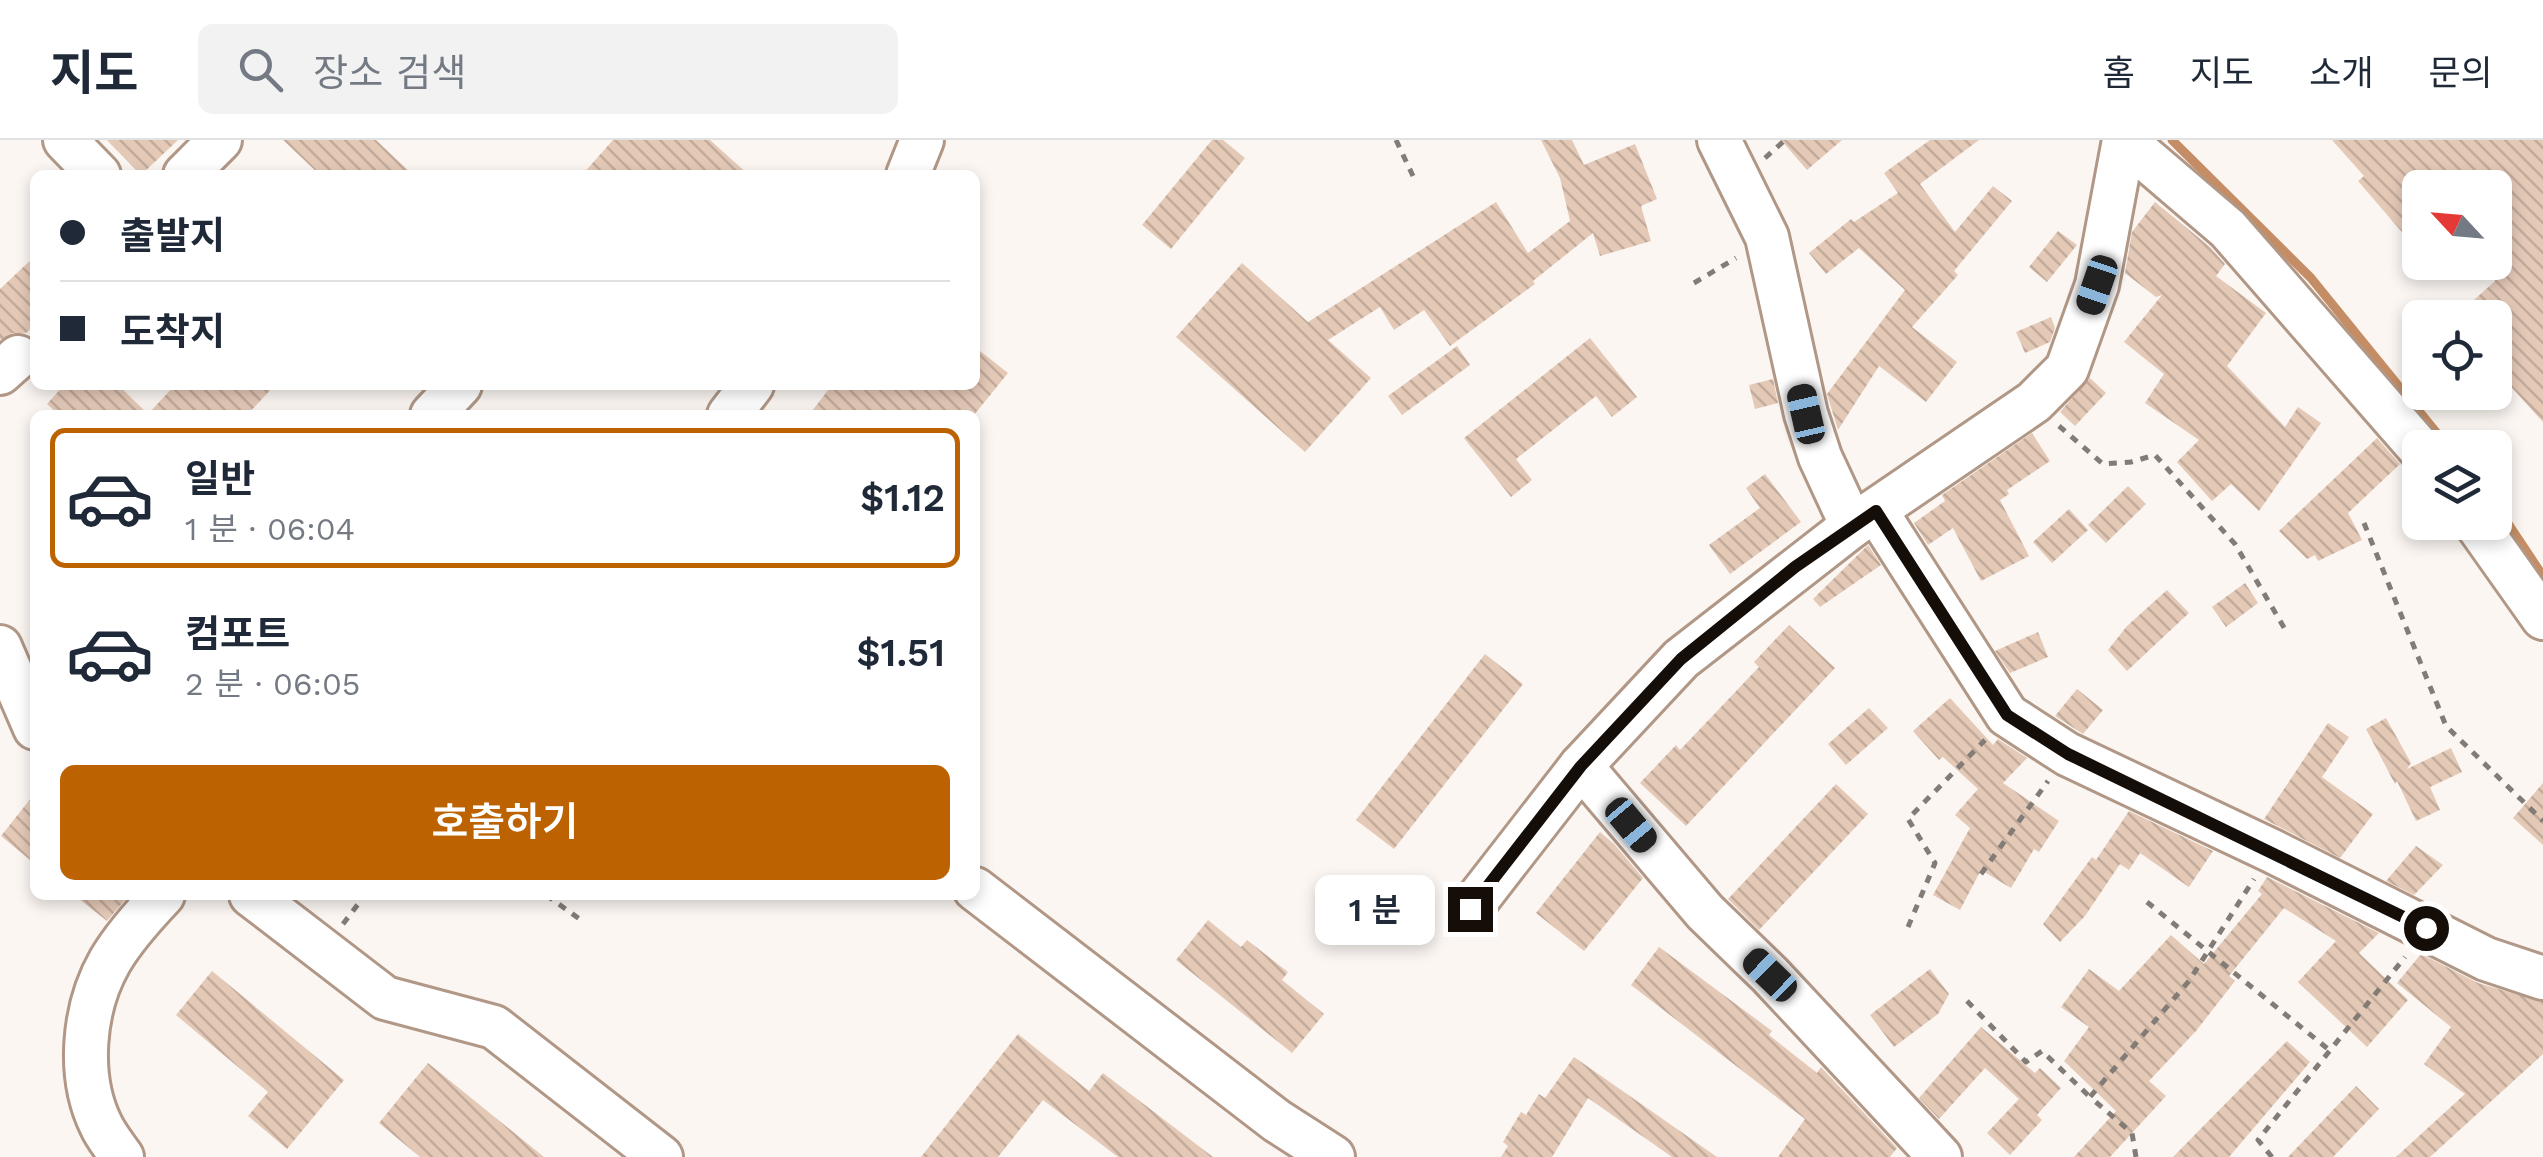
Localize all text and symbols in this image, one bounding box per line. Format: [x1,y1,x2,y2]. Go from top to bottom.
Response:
search box [198,24,898,114]
icon: search [233,42,288,97]
text: 지도 [50,45,138,102]
text: 장소 검색 [313,51,466,95]
text: 홈 [2103,52,2135,94]
text: 지도 [2190,52,2254,94]
text: 소개 [2309,52,2374,94]
text: 문의 [2429,52,2493,94]
north arrow [2402,170,2512,280]
map controls [2402,170,2512,540]
text: 출발지 [120,214,225,258]
car [2073,252,2121,318]
button: locate [2402,300,2512,410]
text: 도착지 [120,310,225,354]
car [1785,381,1827,447]
button: layers [2402,430,2512,540]
icon: car [65,453,155,543]
text: 일반 [185,457,255,501]
text: $1.12 [860,476,945,520]
text: 1 분 · 06:04 [185,510,355,548]
icon: car [65,608,155,698]
text: 컴포트 [185,612,290,656]
text: $1.51 [856,631,945,675]
text: 2 분 · 06:05 [185,665,360,703]
button: 호출하기 [60,765,950,880]
car [1600,792,1662,858]
callout: 1 분 [1315,874,1435,944]
route end [1448,887,1493,932]
text: 1 분 [1349,891,1401,929]
route start [2404,906,2449,951]
car [1738,943,1802,1007]

